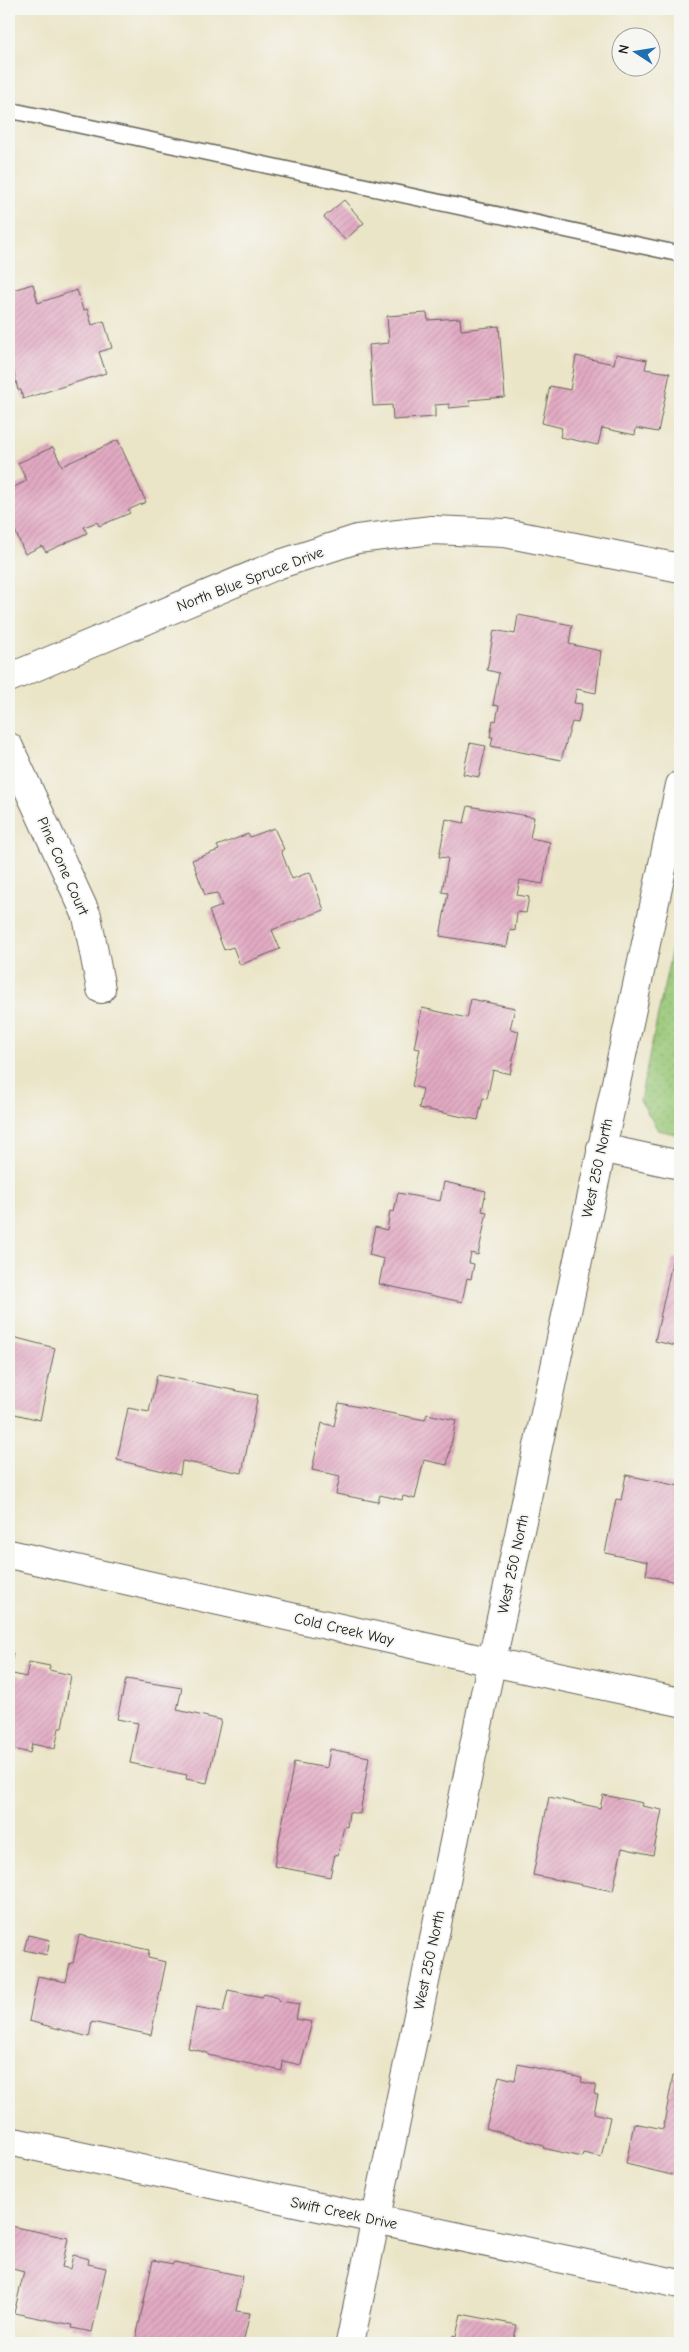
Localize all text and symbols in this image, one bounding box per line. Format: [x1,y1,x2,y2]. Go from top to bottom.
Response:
north arrow [612,28,662,78]
text: N [615,43,633,56]
street label: North Blue Spruce Drive [174,543,326,615]
street label: Pine Cone Court [33,814,93,919]
street label: West 250 North [578,1117,616,1219]
street label: West 250 North [494,1513,532,1615]
street label: Cold Creek Way [292,1609,396,1649]
street label: West 250 North [410,1909,448,2011]
street label: Swift Creek Drive [289,2193,399,2233]

